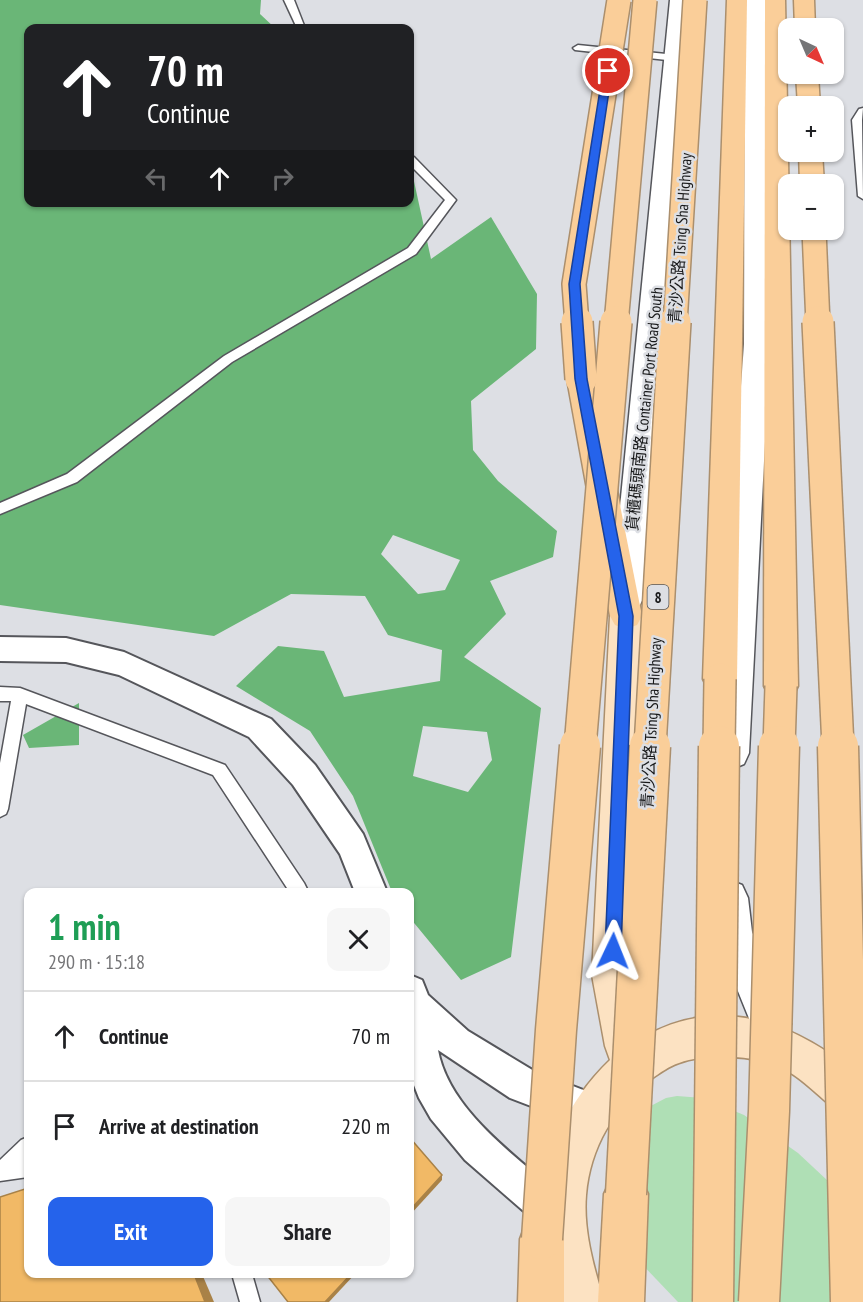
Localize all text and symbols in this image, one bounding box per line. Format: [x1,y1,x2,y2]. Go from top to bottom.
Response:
north arrow [778,18,844,84]
map controls [778,18,844,240]
text: 70 m [147,43,224,98]
pin [582,45,633,96]
icon: ahead [48,48,126,126]
icon: arrive [591,54,624,87]
text: Continue [147,96,230,130]
button: + [778,96,844,162]
street label: 青沙公路 Tsing Sha Highway [664,152,696,324]
icon: left [140,162,173,195]
icon: ahead [203,162,236,195]
icon: right [266,162,299,195]
button: − [778,174,844,240]
street label: 貨櫃碼頭南路 Container Port Road South [621,286,667,532]
road number: 8 [648,585,668,609]
street label: 青沙公路 Tsing Sha Highway [637,637,665,809]
text: 1 min [48,903,121,950]
button: close [327,908,390,971]
position arrow [581,919,645,983]
text: 290 m · 15:18 [48,949,145,975]
icon: ahead [48,1020,81,1053]
text: Continue [99,1022,169,1050]
text: 70 m [351,1022,390,1050]
icon: arrive [48,1110,81,1143]
text: Arrive at destination [99,1112,259,1140]
text: 220 m [341,1112,390,1140]
button: Exit [48,1197,213,1266]
button: Share [225,1197,390,1266]

